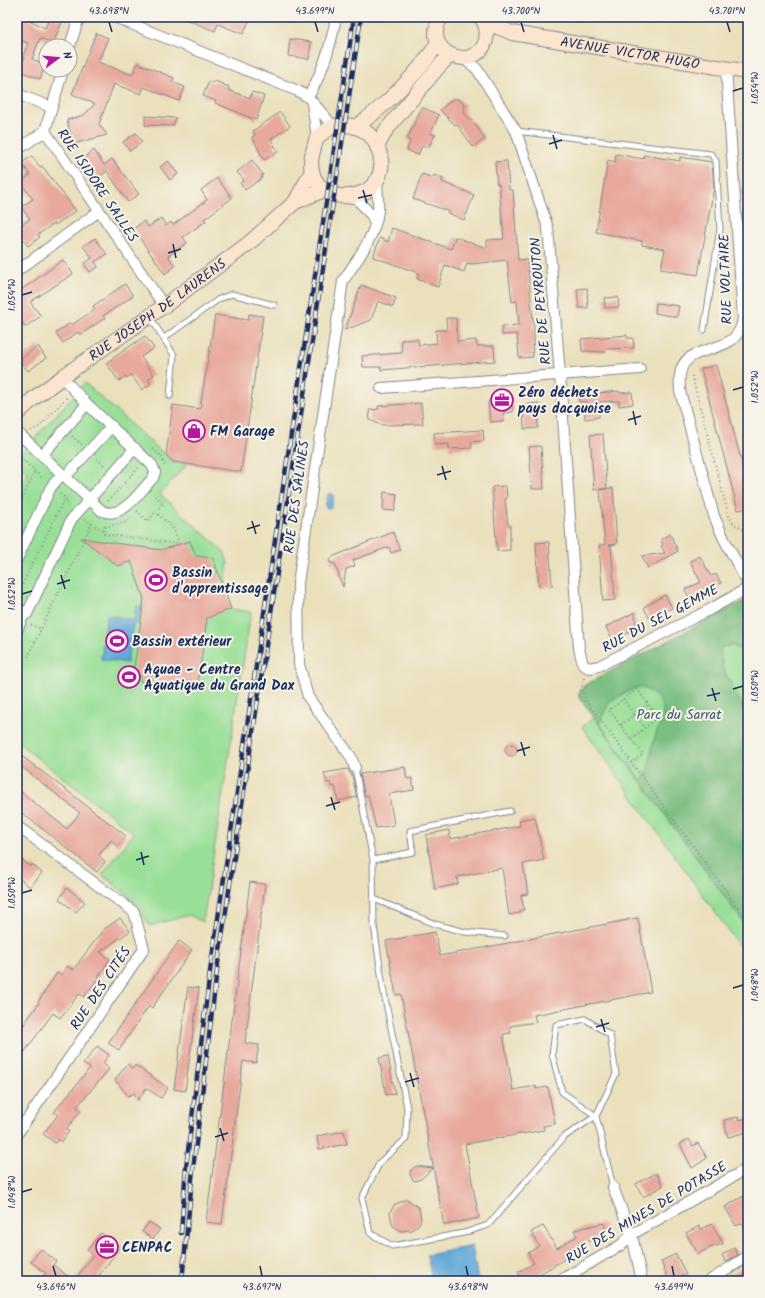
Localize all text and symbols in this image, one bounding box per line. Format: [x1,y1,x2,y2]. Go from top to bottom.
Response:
text: 43.698°N [89,3,129,19]
text: 43.699°N [295,3,335,19]
text: 43.700°N [502,3,540,19]
text: 43.701°N [709,3,745,19]
street label: AVENUE VICTOR HUGO [558,31,701,76]
north arrow [38,38,78,78]
text: N [57,50,76,61]
text: 1.054°W [747,72,763,104]
street label: RUE ISIDORE SALLES [51,124,144,247]
street label: RUE VOLTAIRE [713,232,739,325]
street label: RUE DE PEYROUTON [524,236,558,365]
street label: RUE JOSEPH DE LAURENS [85,253,232,367]
text: 1.054°W [4,279,20,311]
text: 1.052°W [747,370,763,403]
place label: Zéro déchets pays dacquoise [517,382,611,420]
office icon: Zéro déchets pays dacquoise [489,387,515,413]
shop icon: FM Garage [181,418,207,444]
place label: FM Garage [210,421,275,443]
street label: RUE DES SALINES [278,439,316,555]
place label: Bassin d'apprentissage [172,562,268,600]
sports icon: Bassin d'apprentissage [143,567,169,593]
text: 1.052°W [4,577,20,610]
street label: RUE DU SEL GEMME [598,578,723,659]
sports icon: Bassin extérieur [104,628,130,654]
place label: Bassin extérieur [132,631,232,653]
place label: Aquae - Centre Aquatique du Grand Dax [144,659,295,697]
sports icon: Aquae - Centre Aquatique du Grand Dax [116,664,142,690]
text: 1.050°W [747,670,763,702]
park label: Parc du Sarrat [636,704,722,726]
text: 1.050°W [4,877,20,909]
street label: RUE DES CITÉS [65,942,137,1035]
text: 1.048°W [747,968,763,1002]
street label: RUE DES MINES DE POTASSE [562,1155,732,1270]
text: 1.048°W [4,1175,20,1209]
office icon: CENPAC [94,1234,120,1260]
place label: CENPAC [122,1237,172,1259]
text: 43.696°N [36,1279,76,1295]
text: 43.697°N [243,1279,282,1295]
text: 43.698°N [448,1279,488,1295]
text: 43.699°N [654,1279,694,1295]

